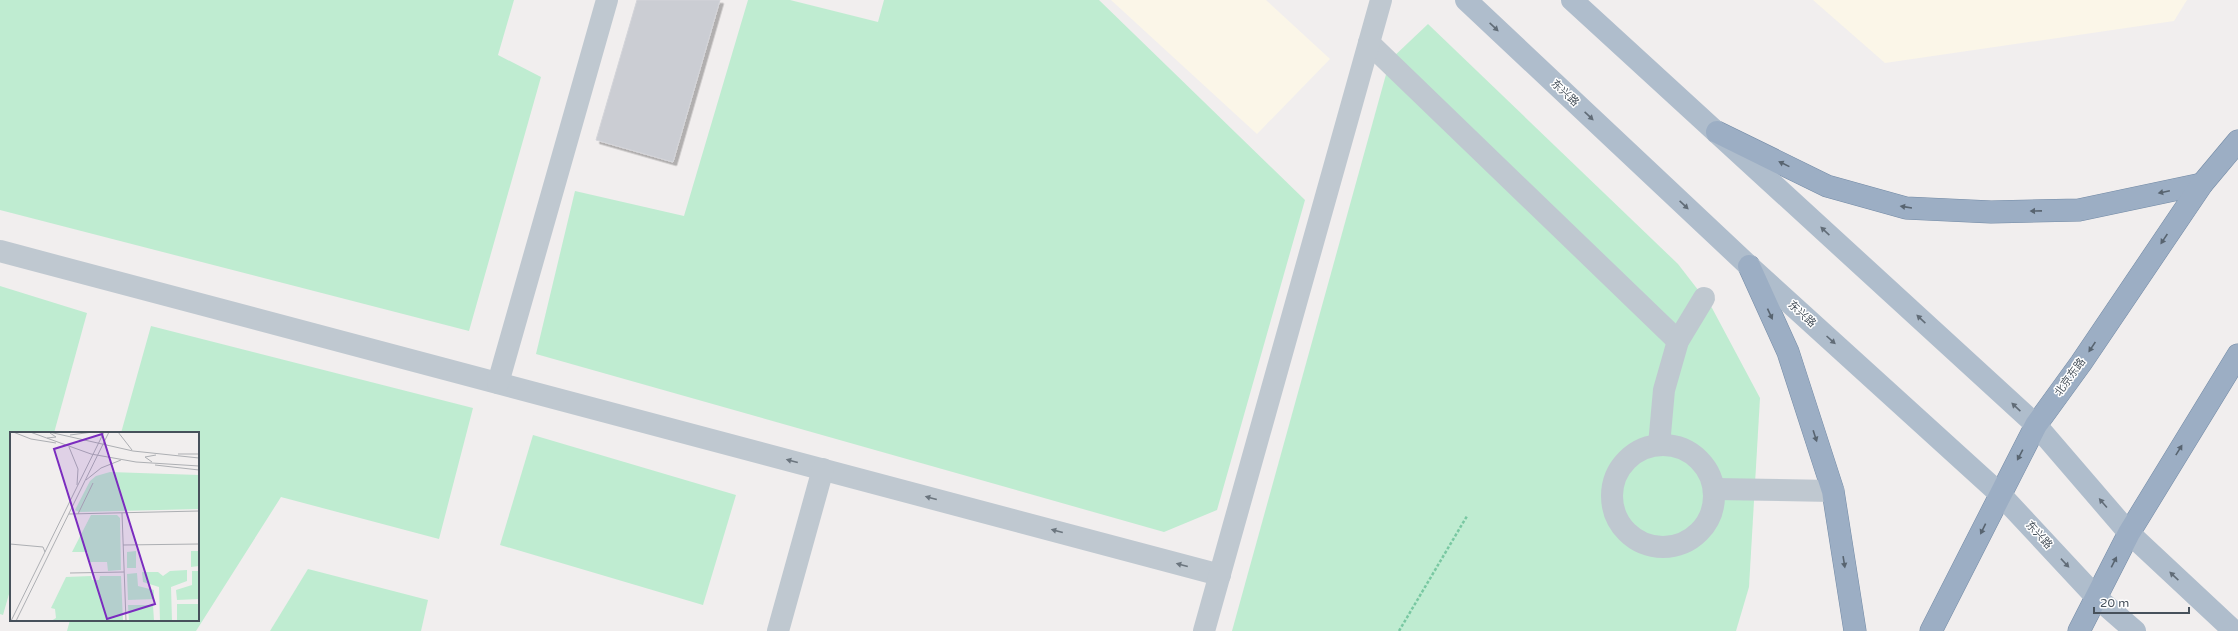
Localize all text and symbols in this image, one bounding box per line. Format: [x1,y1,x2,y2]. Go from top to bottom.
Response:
one-way arrow [1489,22,1499,31]
street label: 东兴路 [1548,77,1582,109]
one-way arrow [1584,111,1594,121]
one-way arrow [1778,161,1789,168]
one-way arrow [2158,189,2170,195]
one-way arrow [1679,200,1689,210]
one-way arrow [1900,204,1912,210]
one-way arrow [2029,208,2042,214]
one-way arrow [1820,226,1830,235]
one-way arrow [2160,234,2168,245]
street label: 东兴路 [1785,298,1819,330]
one-way arrow [1768,308,1774,320]
one-way arrow [1916,314,1926,324]
one-way arrow [1826,336,1836,345]
one-way arrow [2088,342,2096,352]
street label: 北京东路 [2052,355,2088,399]
one-way arrow [2012,403,2021,412]
one-way arrow [1812,430,1818,442]
inset map [10,432,199,621]
one-way arrow [2176,444,2183,456]
one-way arrow [2017,450,2023,461]
one-way arrow [786,458,798,464]
one-way arrow [925,495,937,501]
one-way arrow [2099,498,2108,509]
street label: 东兴路 [2023,518,2055,552]
one-way arrow [1980,523,1986,534]
one-way arrow [1051,528,1063,534]
one-way arrow [1841,556,1847,568]
one-way arrow [2111,556,2117,568]
one-way arrow [2060,558,2069,568]
one-way arrow [1176,561,1189,567]
one-way arrow [2169,571,2180,580]
scale bar [2094,589,2189,615]
text: 20 m [2100,596,2129,610]

